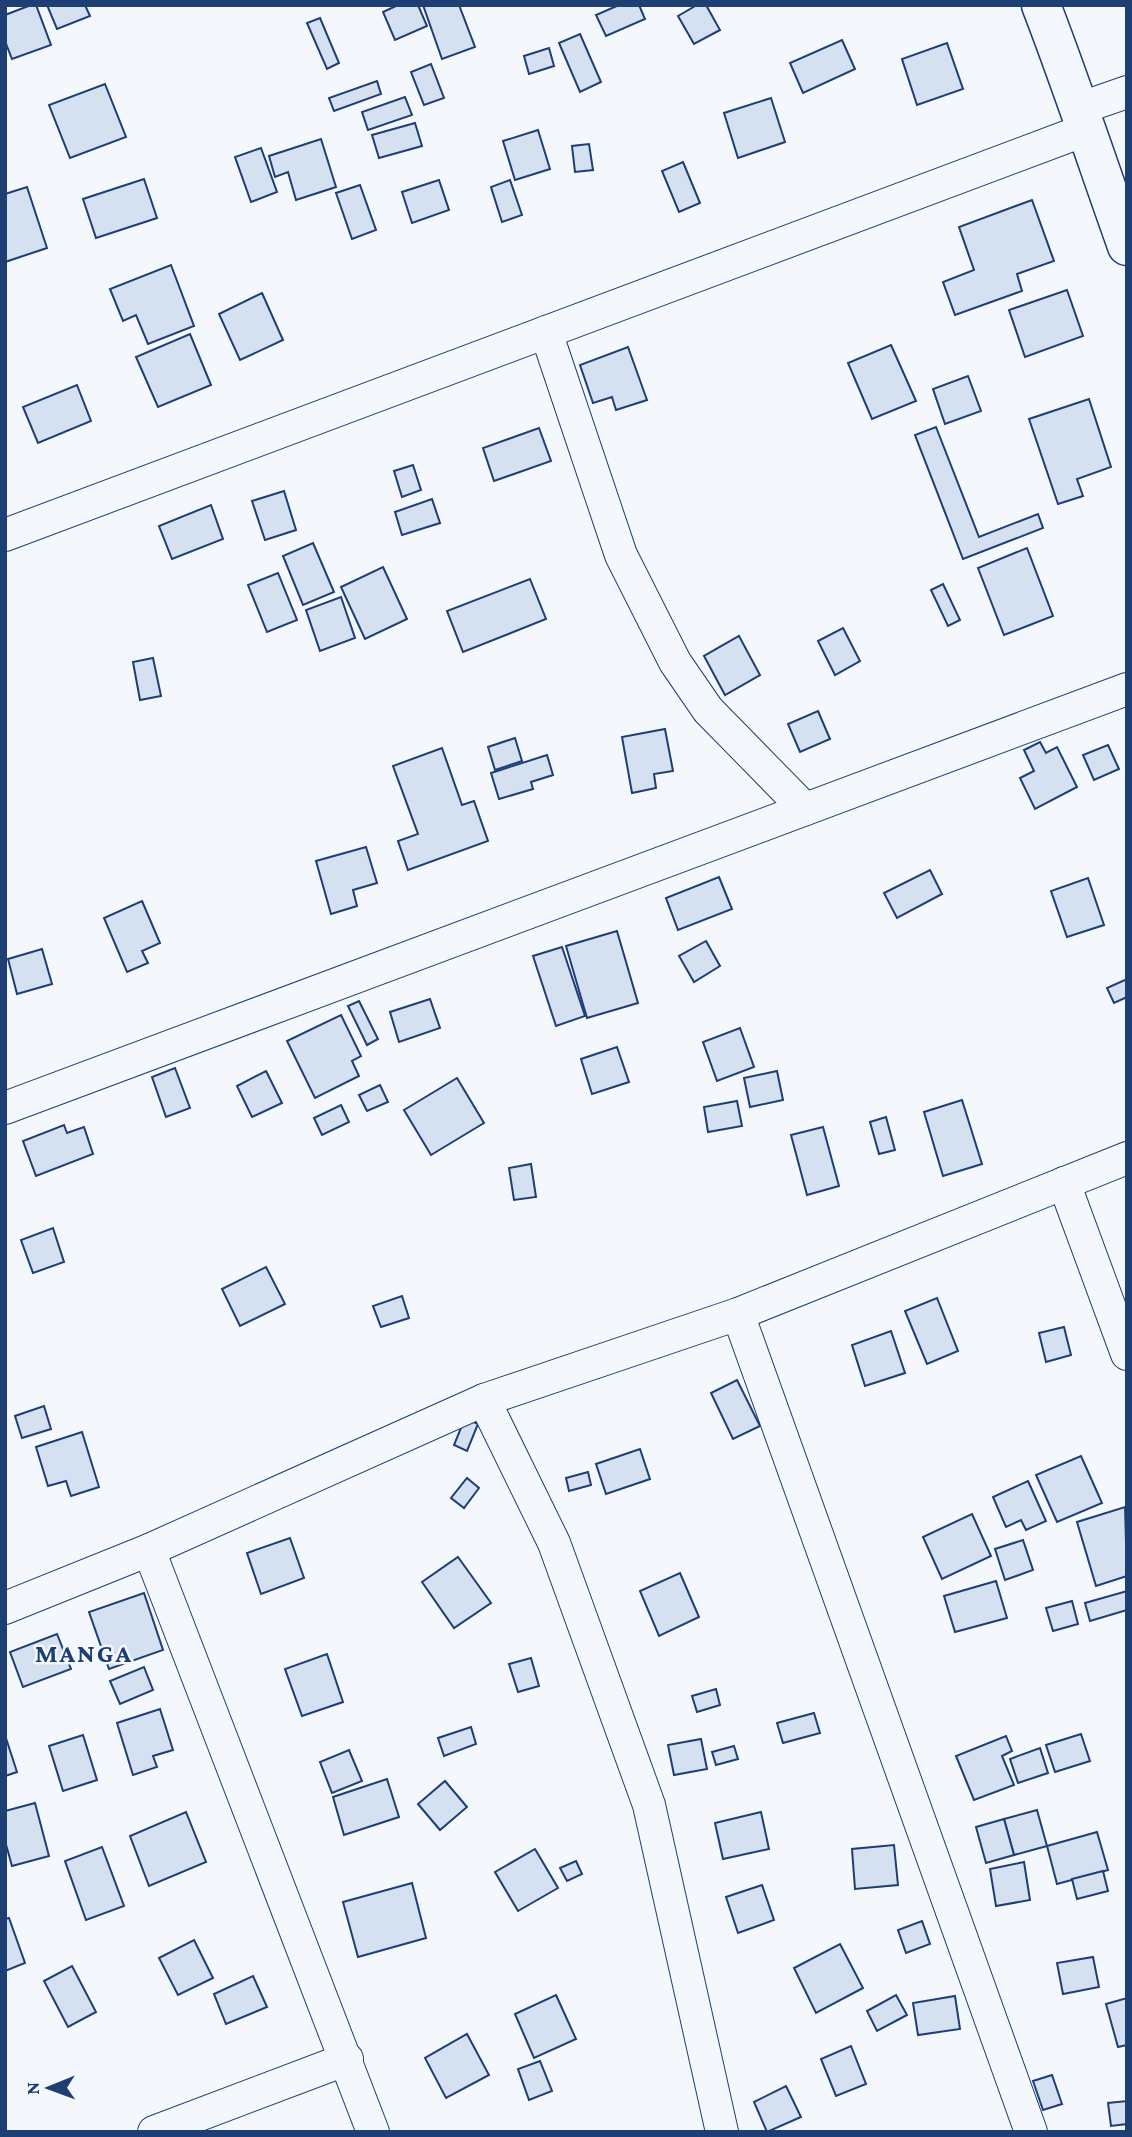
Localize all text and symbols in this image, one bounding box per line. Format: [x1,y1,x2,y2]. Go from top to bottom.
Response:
district label: MANGA [35,1639,133,1668]
north arrow [14,2053,84,2123]
text: N [22,2082,43,2095]

